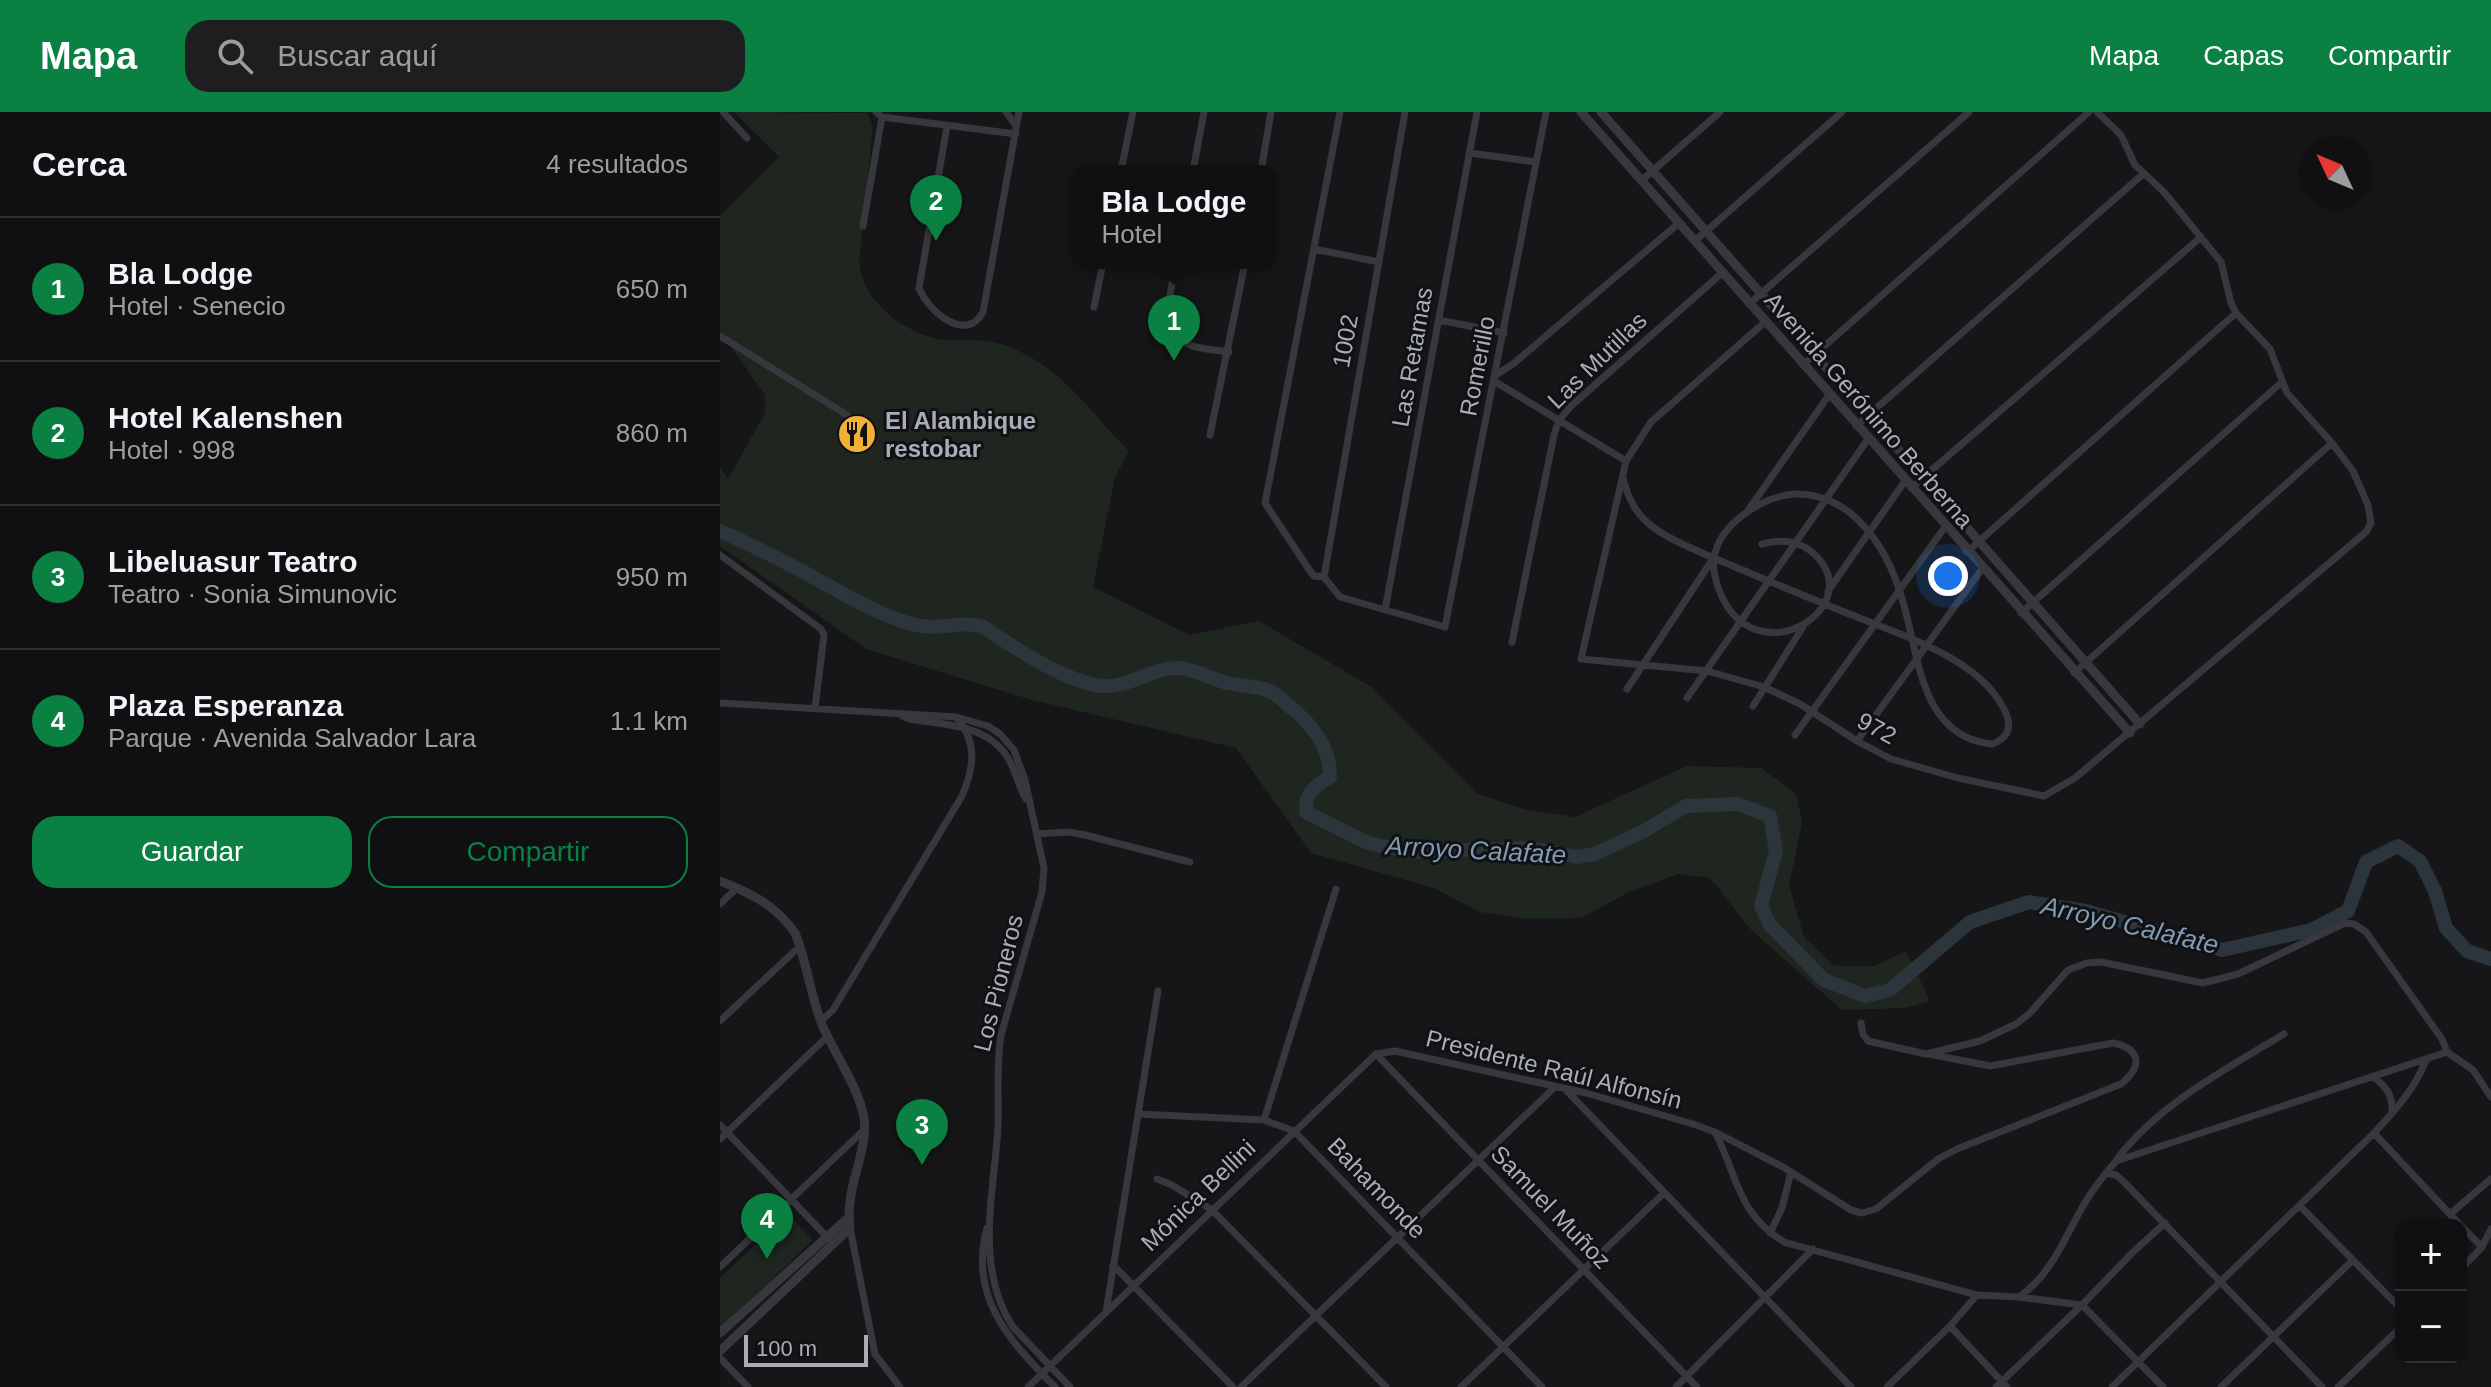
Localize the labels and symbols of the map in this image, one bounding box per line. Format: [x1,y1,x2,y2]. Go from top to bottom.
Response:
north arrow [2299,136,2371,208]
pin: 2 [910,175,962,241]
street label: Las Retamas [1386,285,1438,429]
street label: Avenida Gerónimo Berberna [1759,287,1979,534]
pin: 1 [1148,295,1200,361]
street label: Las Mutillas [1542,306,1652,414]
street label: 1002 [1327,312,1363,370]
street label: Romerillo [1454,314,1500,418]
place label: El Alambique restobar [885,407,1036,462]
restaurant icon: El Alambique restobar [836,413,878,455]
your location [1928,556,1968,596]
street label: 972 [1853,707,1901,749]
water label: Arroyo Calafate [1383,830,1567,870]
water label: Arroyo Calafate [2037,890,2221,960]
street label: Los Pioneros [968,912,1028,1054]
street label: Presidente Raúl Alfonsín [1423,1024,1685,1114]
pin: 3 [896,1099,948,1165]
street label: Bahamonde [1322,1132,1432,1244]
street label: Mónica Bellini [1135,1134,1261,1256]
street label: Samuel Muñoz [1486,1140,1616,1274]
pin: 4 [741,1193,793,1259]
scale bar [744,1331,868,1367]

